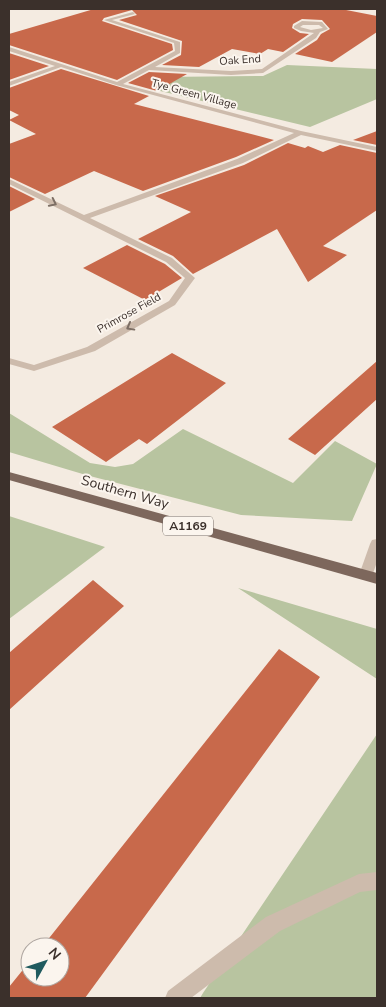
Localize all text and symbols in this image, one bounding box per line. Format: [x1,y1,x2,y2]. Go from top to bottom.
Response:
street label: Oak End [219,51,261,69]
street label: Tye Green Village [150,75,238,113]
one-way arrow [47,197,56,207]
street label: Primrose Field [94,289,164,337]
one-way arrow [126,321,135,331]
street label: Southern Way [79,470,172,514]
road number: A1169 [163,516,213,536]
north arrow [20,937,70,987]
text: N [44,944,65,964]

